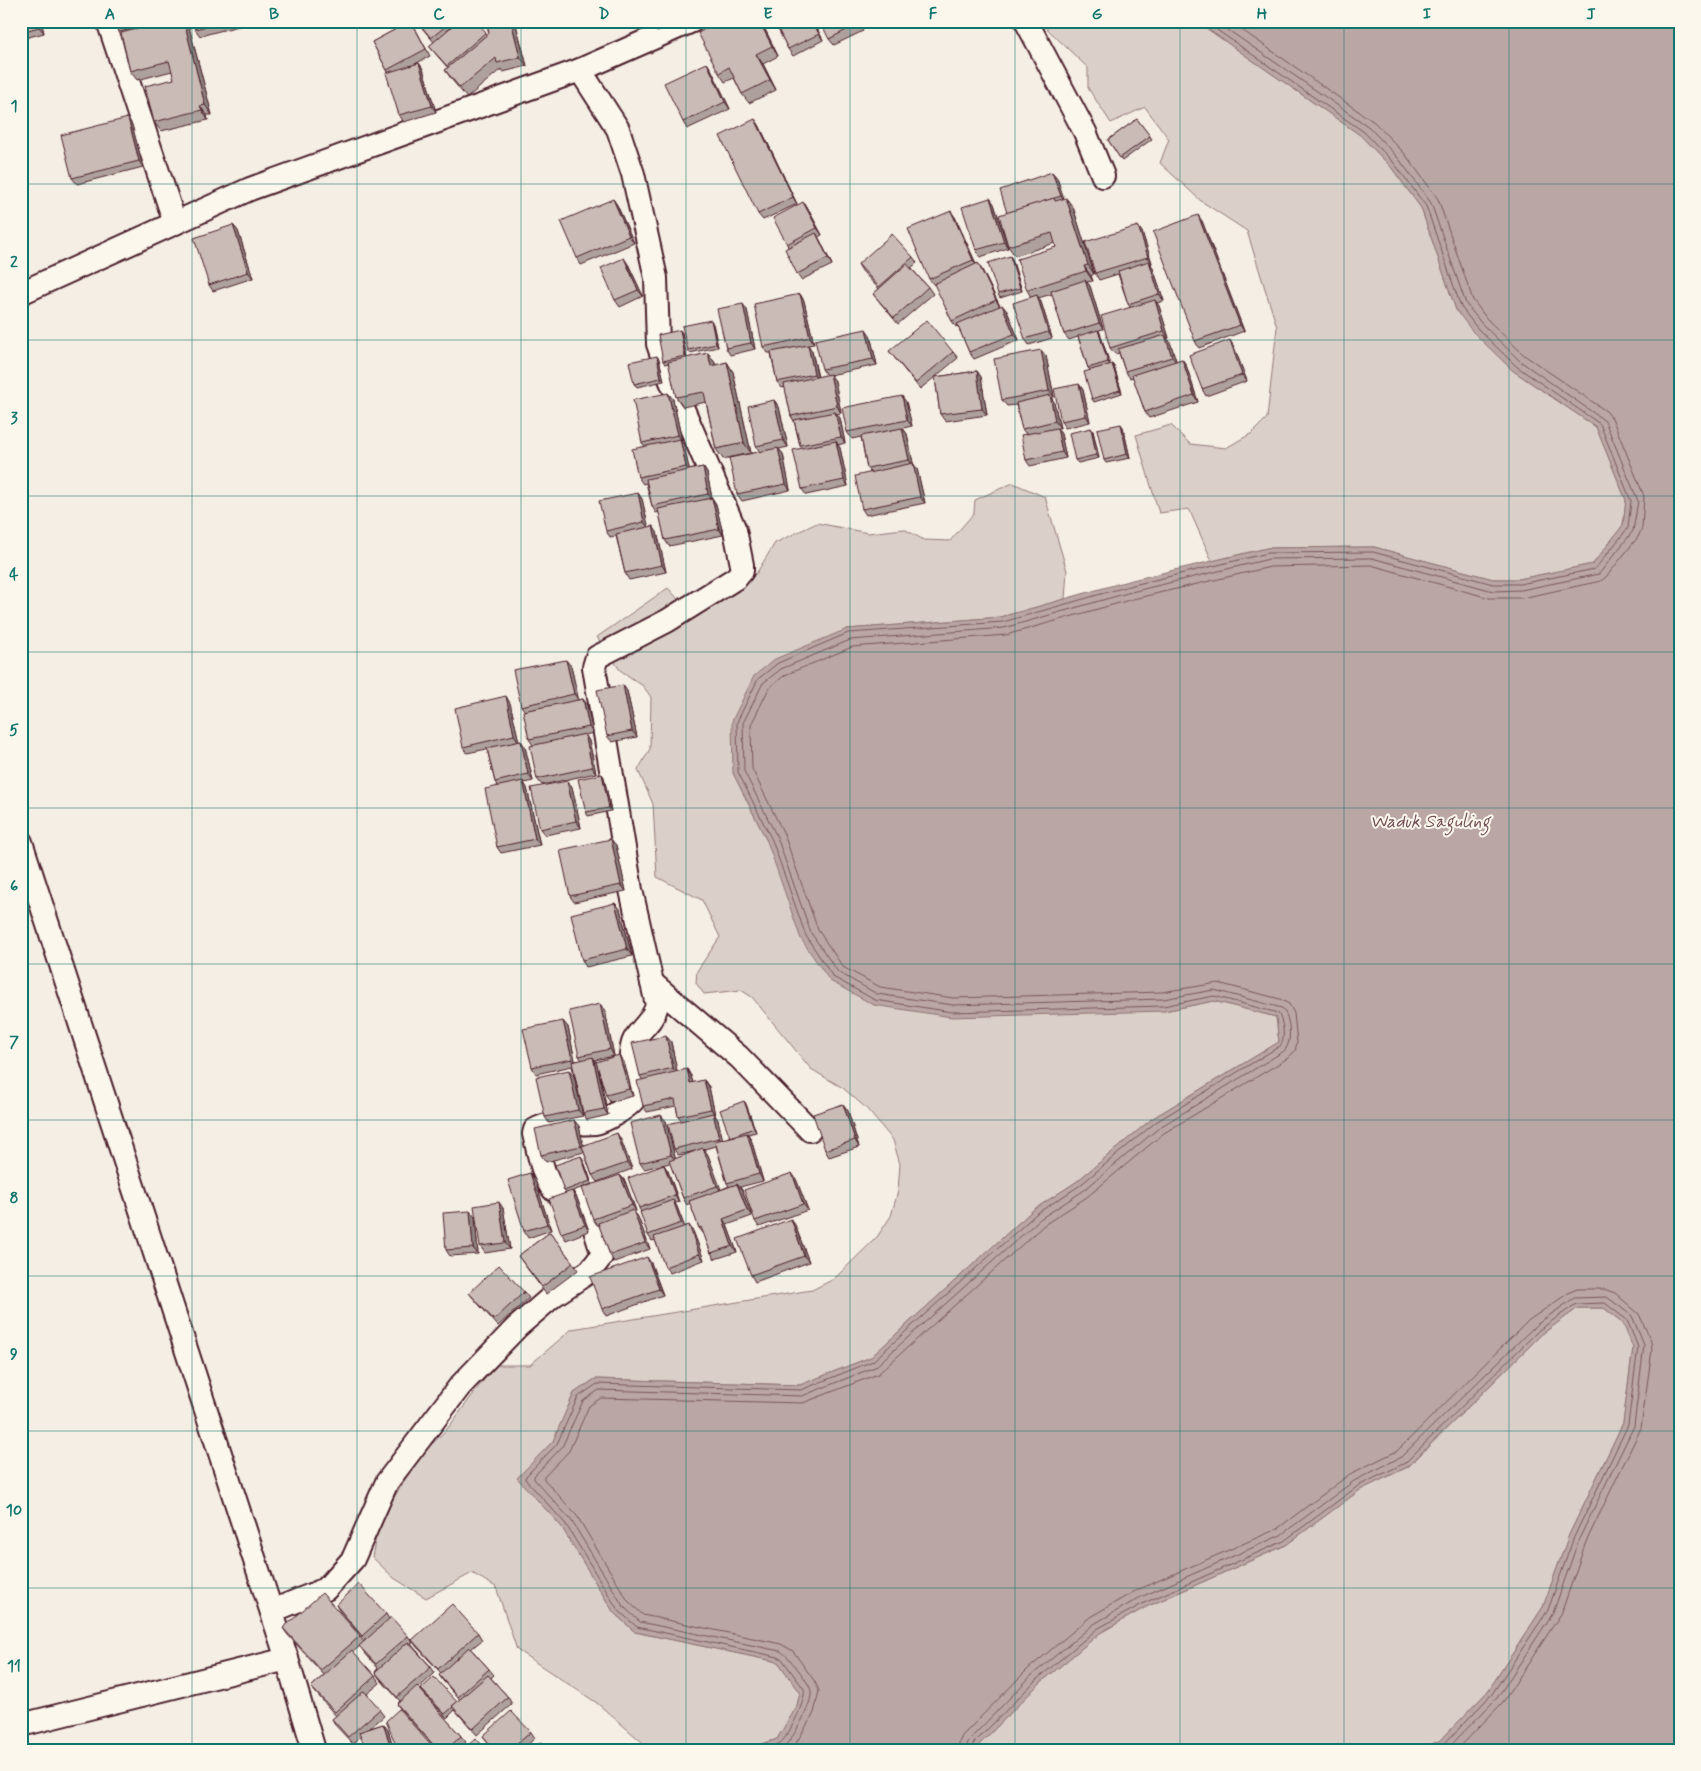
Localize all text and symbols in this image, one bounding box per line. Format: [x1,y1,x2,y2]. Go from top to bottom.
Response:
text: A [105,4,115,25]
text: B [269,4,279,25]
text: C [433,4,445,25]
text: D [598,4,610,25]
text: E [763,4,773,25]
text: F [929,4,938,25]
text: G [1092,4,1103,25]
text: H [1257,4,1268,25]
text: I [1423,4,1432,25]
text: J [1586,4,1596,25]
text: 1 [10,96,18,117]
text: 2 [10,252,18,273]
text: 3 [10,408,18,429]
text: 4 [9,564,19,585]
text: 5 [9,720,19,741]
water label: Waduk Saguling [1370,810,1493,836]
text: 6 [10,876,18,897]
text: 7 [9,1032,19,1053]
text: 8 [9,1188,19,1209]
text: 9 [10,1344,18,1365]
text: 10 [6,1500,22,1521]
text: 11 [7,1656,21,1677]

